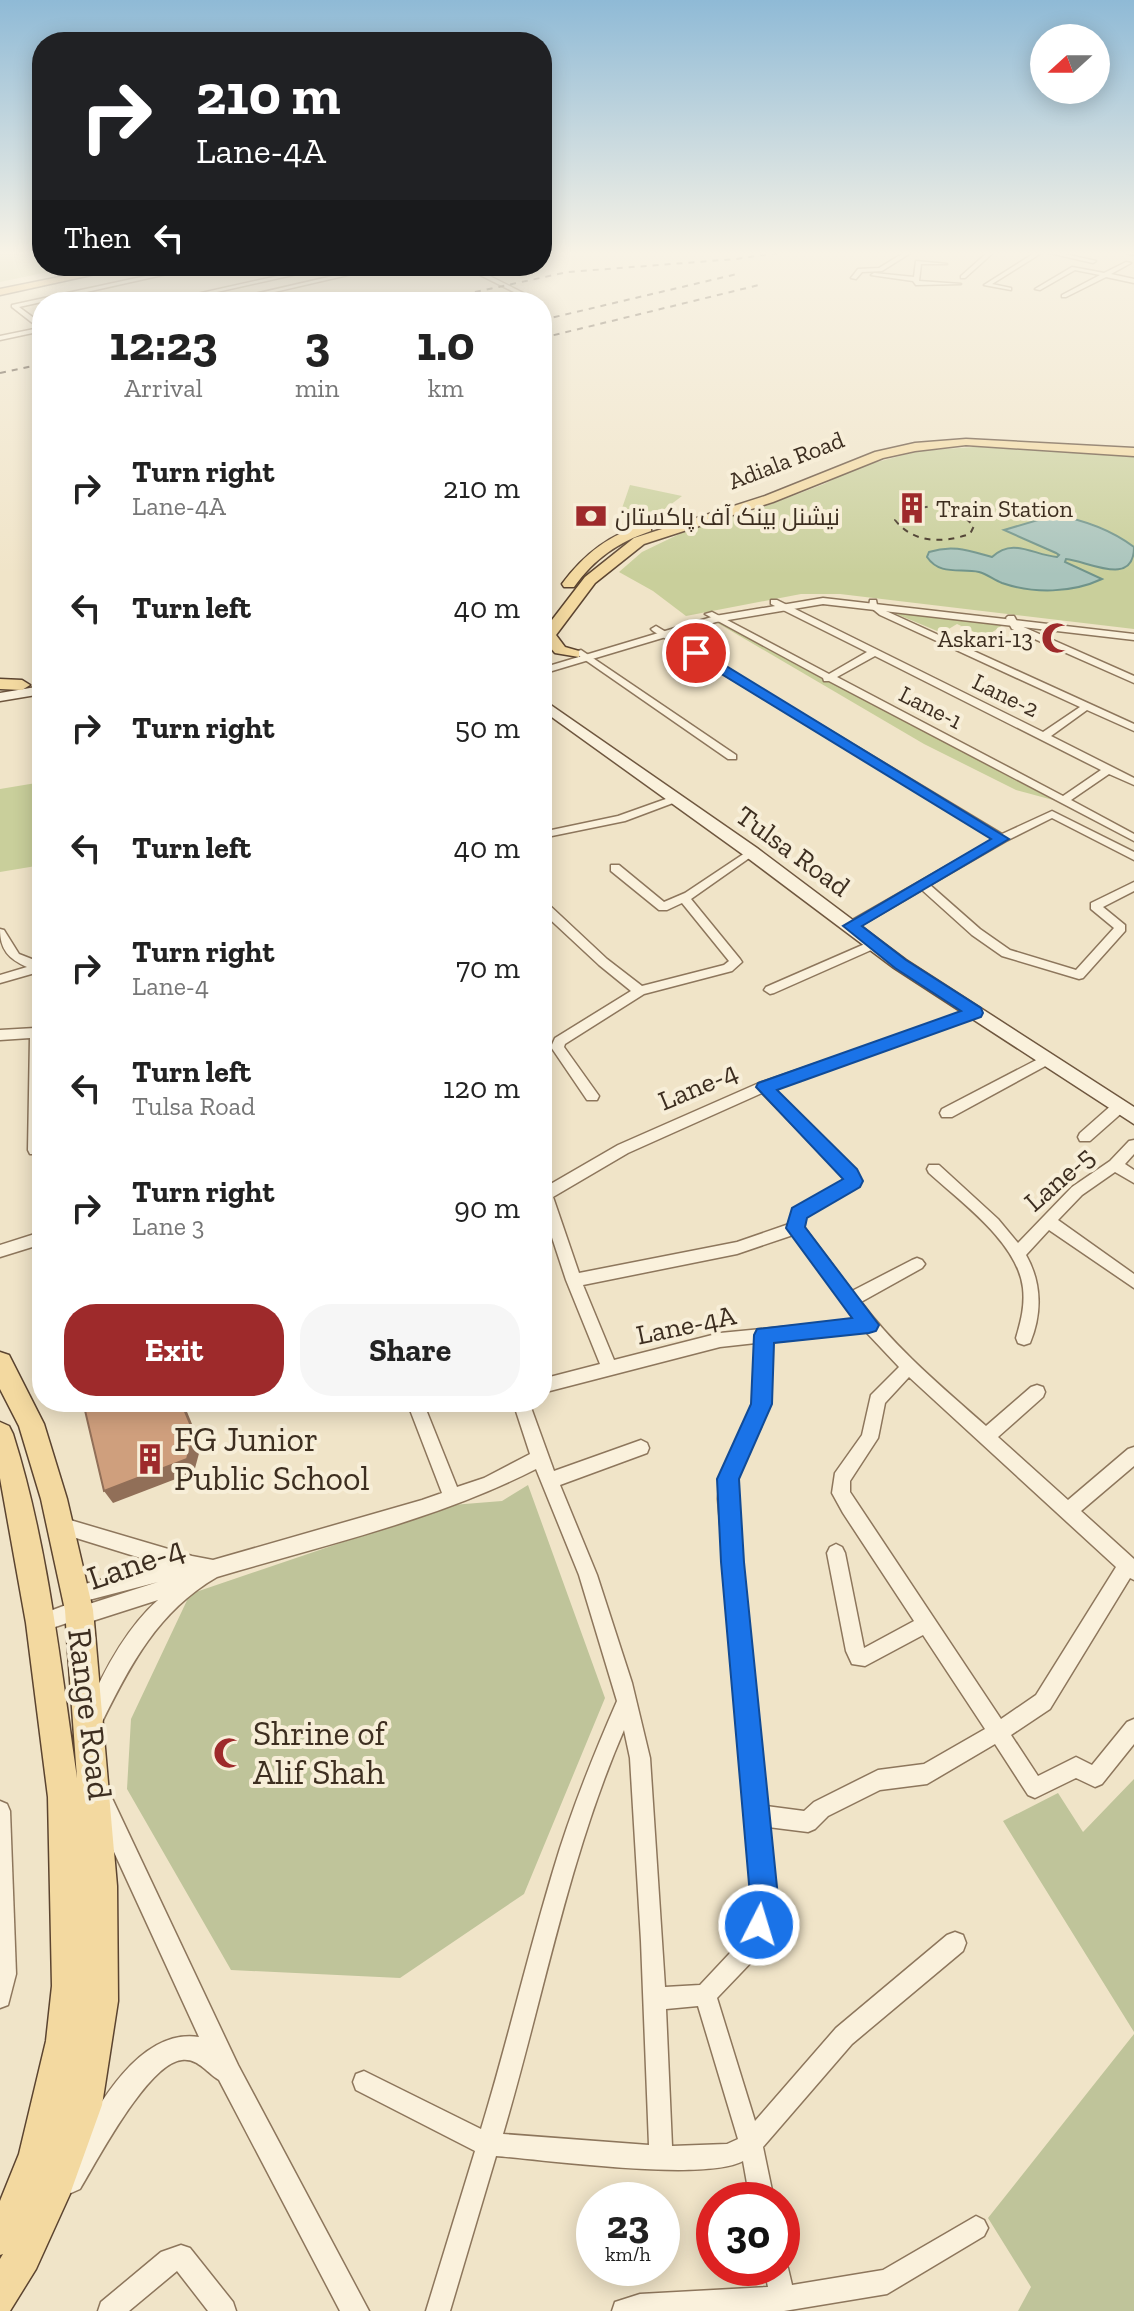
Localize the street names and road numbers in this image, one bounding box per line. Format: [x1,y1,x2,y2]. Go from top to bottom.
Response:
street label: Adiala Road [724,425,848,495]
street label: Lane-2 [968,667,1044,723]
street label: Lane-1 [895,679,967,735]
street label: Tulsa Road [730,799,856,903]
street label: Lane-4 [653,1055,743,1117]
street label: Lane-5 [1017,1140,1101,1218]
street label: Lane-4A [633,1298,740,1352]
street label: Lane-4 [82,1527,190,1599]
street label: Range Road [59,1626,121,1802]

